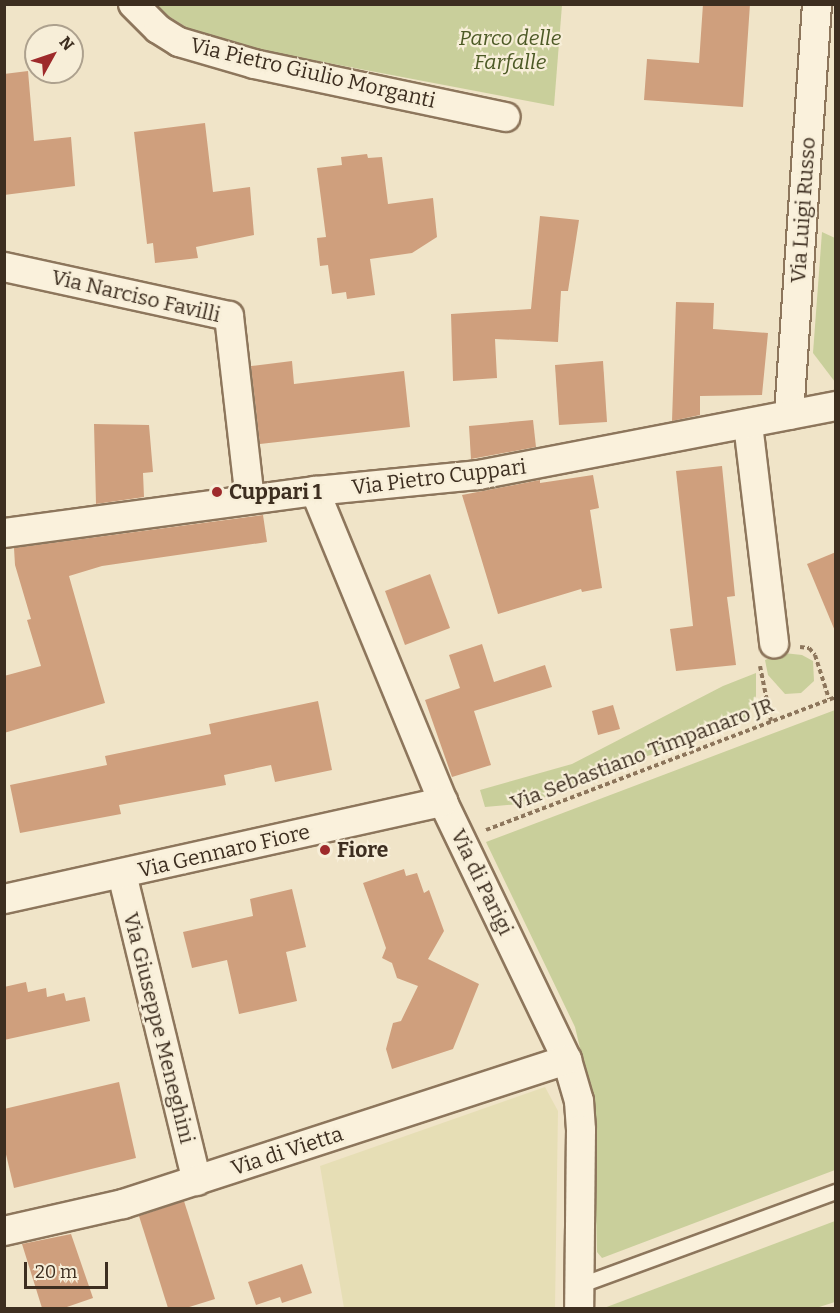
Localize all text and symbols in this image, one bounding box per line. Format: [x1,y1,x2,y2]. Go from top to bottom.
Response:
north arrow [24,24,84,84]
park label: Parco delle Farfalle [459,25,561,75]
text: N [55,33,78,54]
street label: Via Pietro Giulio Morganti [188,33,438,113]
street label: Via Luigi Russo [785,136,821,284]
street label: Via Narciso Favilli [49,264,223,328]
street label: Via Pietro Cuppari [350,454,528,500]
place label: Cuppari 1 [229,479,322,505]
marker: Cuppari 1 [210,485,224,499]
street label: Via Sebastiano Timpanaro JR [507,692,777,816]
street label: Via Gennaro Fiore [136,819,312,883]
street label: Via di Parigi [446,825,518,939]
place label: Fiore [337,837,388,863]
marker: Fiore [318,843,332,857]
street label: Via Giuseppe Meneghini [118,910,200,1146]
street label: Via di Vietta [228,1121,346,1181]
scale bar [27,1250,111,1288]
text: 20 m [35,1261,77,1283]

